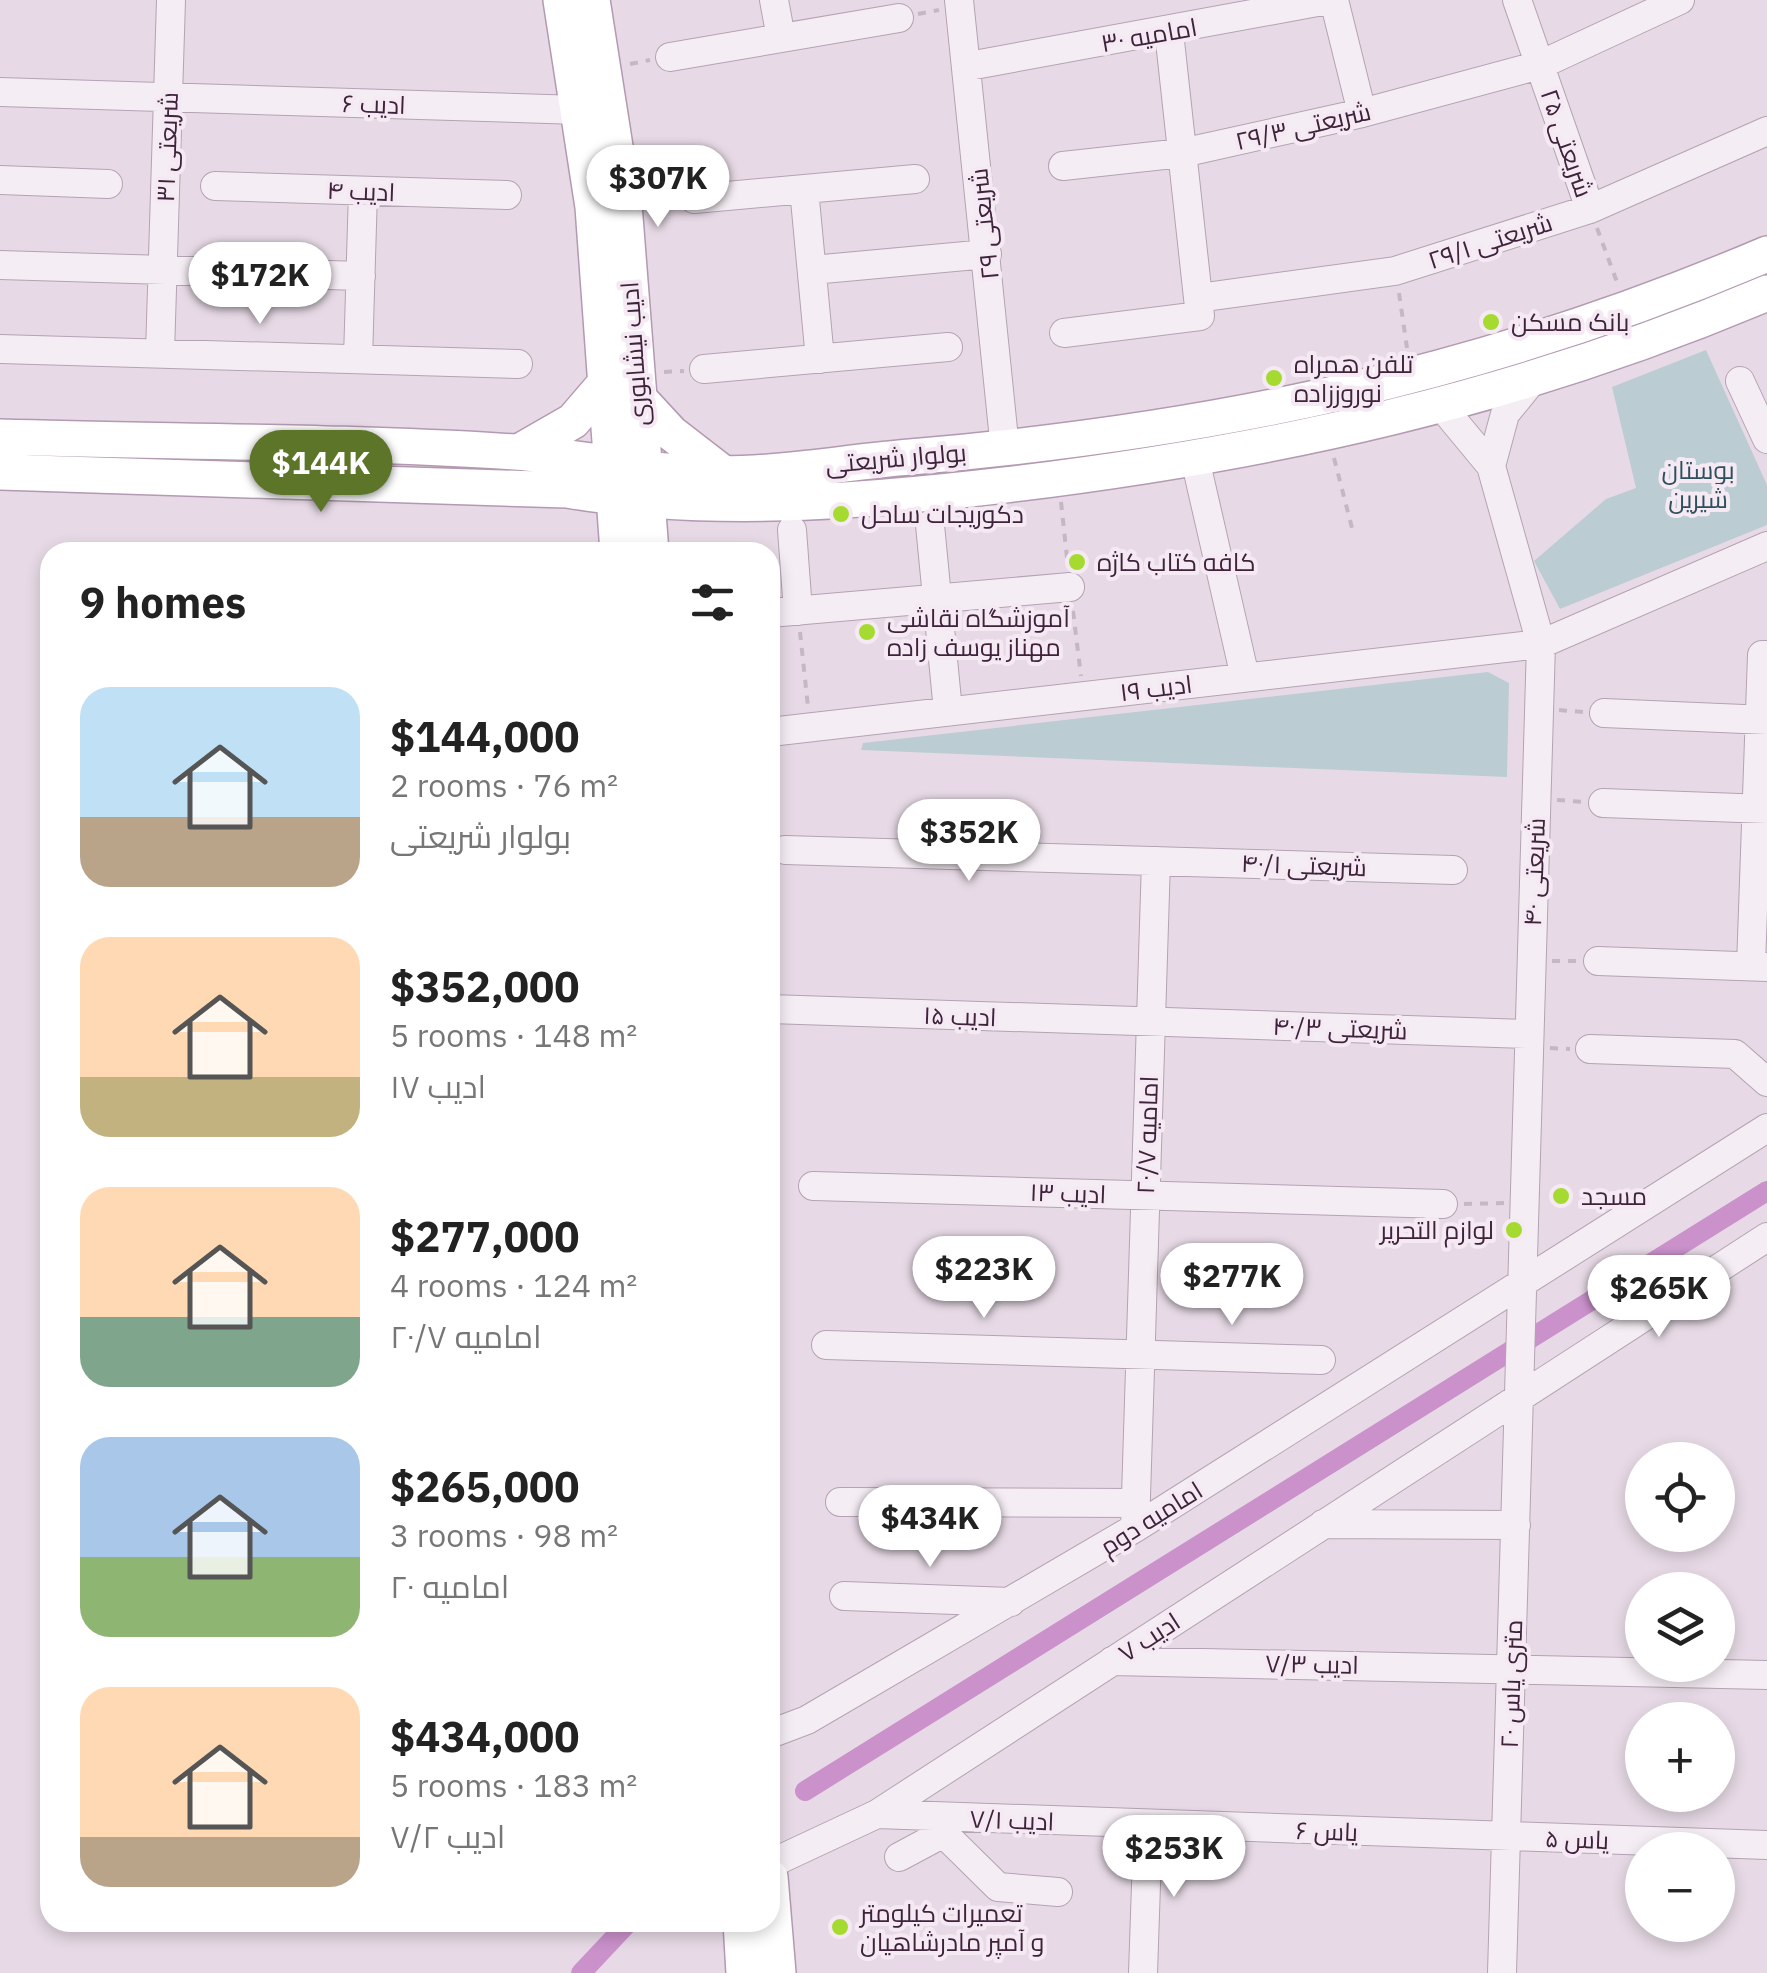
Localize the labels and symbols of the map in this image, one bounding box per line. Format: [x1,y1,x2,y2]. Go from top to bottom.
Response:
street label: امامیه ۳۰ [1098,10,1200,59]
street label: شریعتی ۲۵ [1534,84,1601,201]
street label: ادیب ۶ [342,86,406,121]
street label: شریعتی ۳۱ [148,91,185,203]
street label: شریعتی ۲۹/۳ [1232,94,1374,157]
pin: $307K [588,145,728,230]
street label: شریعتی ۲۹ [961,167,1006,281]
street label: ادیب ۴ [326,173,396,208]
street label: شریعتی ۲۹/۱ [1423,205,1556,276]
pin: $172K [190,242,330,327]
street label: ادیب نیشابوری [612,281,655,427]
place label: بانک مسکن [1511,305,1630,338]
marker: بانک مسکن [1480,311,1502,333]
place label: تلفن همراه نوروززاده [1294,347,1414,409]
marker: تلفن همراه نوروززاده [1263,367,1285,389]
pin: $144K [251,430,391,515]
street label: بولوار شریعتی [824,435,968,480]
park label: بوستان شیرین [1661,453,1735,515]
place label: دکوریجات ساحل [861,497,1024,530]
marker: دکوریجات ساحل [830,503,852,525]
place label: کافه کتاب کاژه [1097,545,1256,578]
marker: کافه کتاب کاژه [1066,551,1088,573]
place label: آموزشگاه نقاشی مهناز یوسف زاده [887,601,1070,663]
marker: آموزشگاه نقاشی مهناز یوسف زاده [856,621,878,643]
street label: ادیب ۱۹ [1118,667,1194,708]
pin: $352K [899,799,1039,884]
street label: شریعتی ۴۰ [1515,817,1552,927]
street label: شریعتی ۴۰/۱ [1241,846,1367,883]
street label: ادیب ۱۵ [923,998,997,1033]
street label: شریعتی ۴۰/۳ [1272,1009,1408,1046]
street label: امامیه ۲۰/۷ [1128,1075,1165,1195]
street label: ادیب ۱۳ [1029,1175,1107,1210]
place label: مسجد [1581,1179,1647,1212]
marker: مسجد [1550,1185,1572,1207]
place label: لوازم التحریر [1378,1213,1494,1248]
marker: لوازم التحریر [1503,1219,1525,1241]
pin: $223K [914,1236,1054,1321]
pin: $277K [1162,1243,1302,1328]
pin: $265K [1589,1255,1729,1340]
street label: امامیه دوم [1093,1473,1209,1564]
pin: $434K [860,1485,1000,1570]
street label: ادیب ۷ [1111,1604,1186,1669]
street label: ۲۰ متری یاس [1492,1619,1529,1749]
street label: ادیب ۷/۳ [1265,1646,1359,1681]
street label: ادیب ۷/۱ [969,1802,1055,1837]
street label: یاس ۶ [1295,1813,1359,1848]
pin: $253K [1104,1815,1244,1900]
street label: یاس ۵ [1545,1821,1610,1856]
place label: تعمیرات کیلومتر و آمپر مادرشاهیان [858,1896,1044,1959]
marker: تعمیرات کیلومتر و آمپر مادرشاهیان [829,1916,851,1938]

